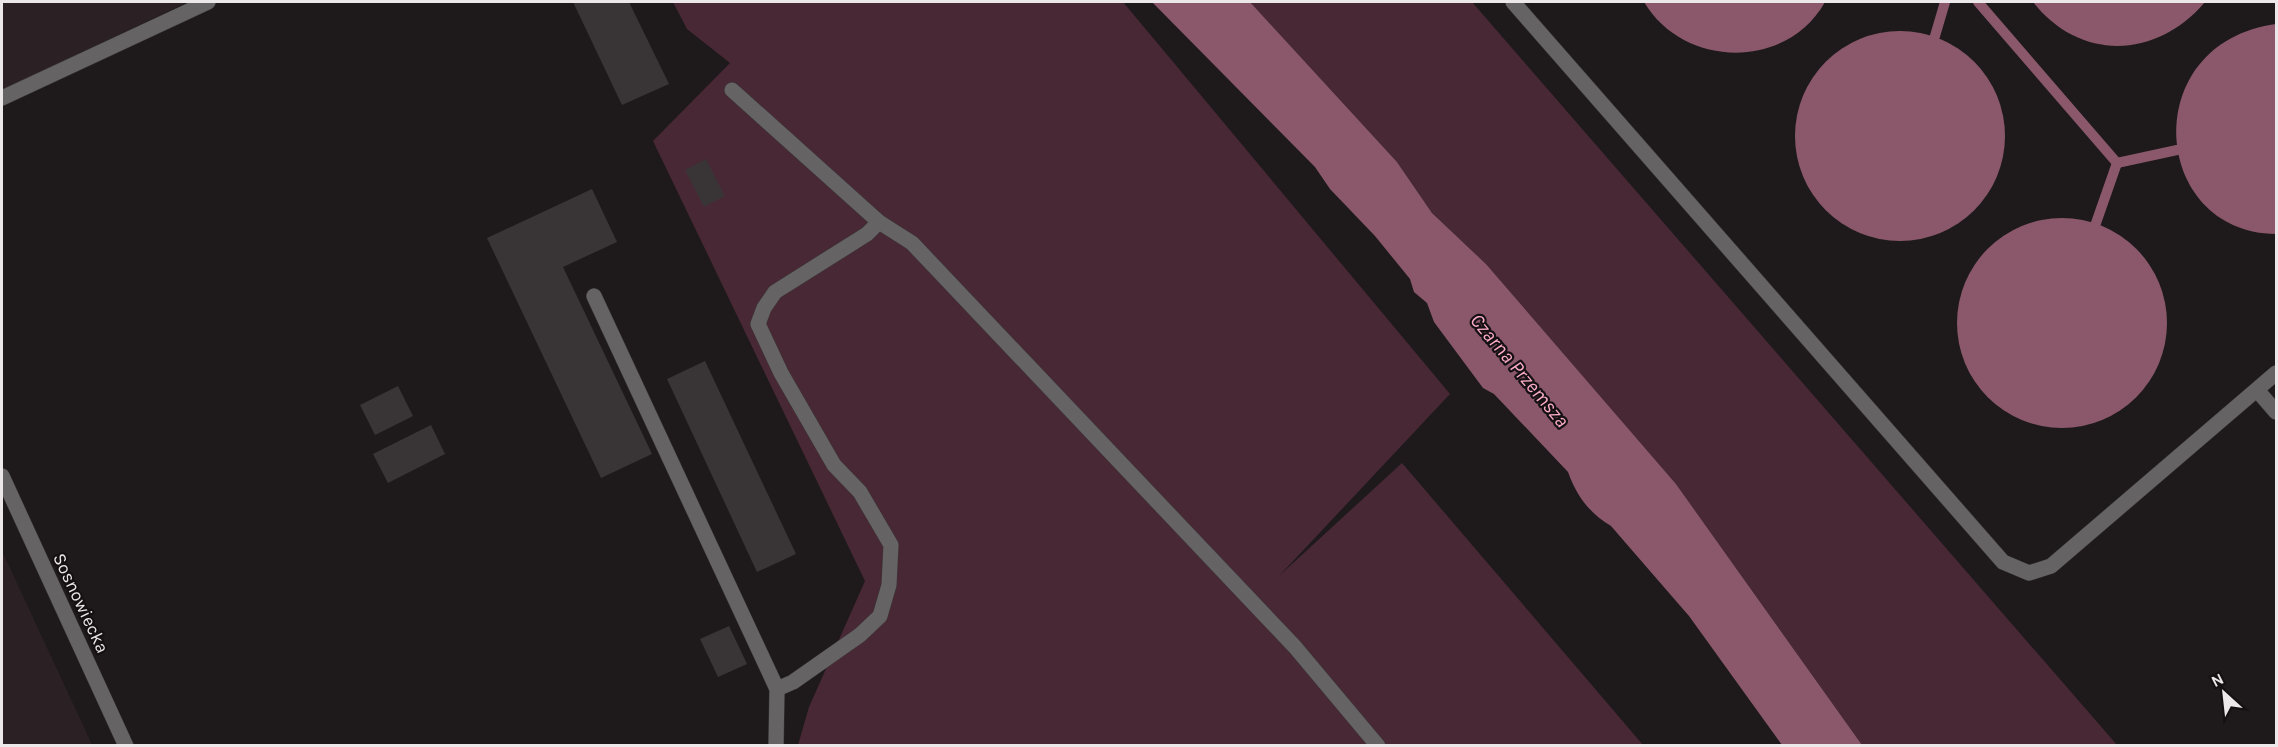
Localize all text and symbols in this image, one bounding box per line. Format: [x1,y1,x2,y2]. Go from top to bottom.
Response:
water label: Czarna Przemsza [1465,309,1574,432]
street label: Sosnowiecka [48,549,114,657]
north arrow [2194,663,2254,723]
text: N [2208,669,2227,691]

